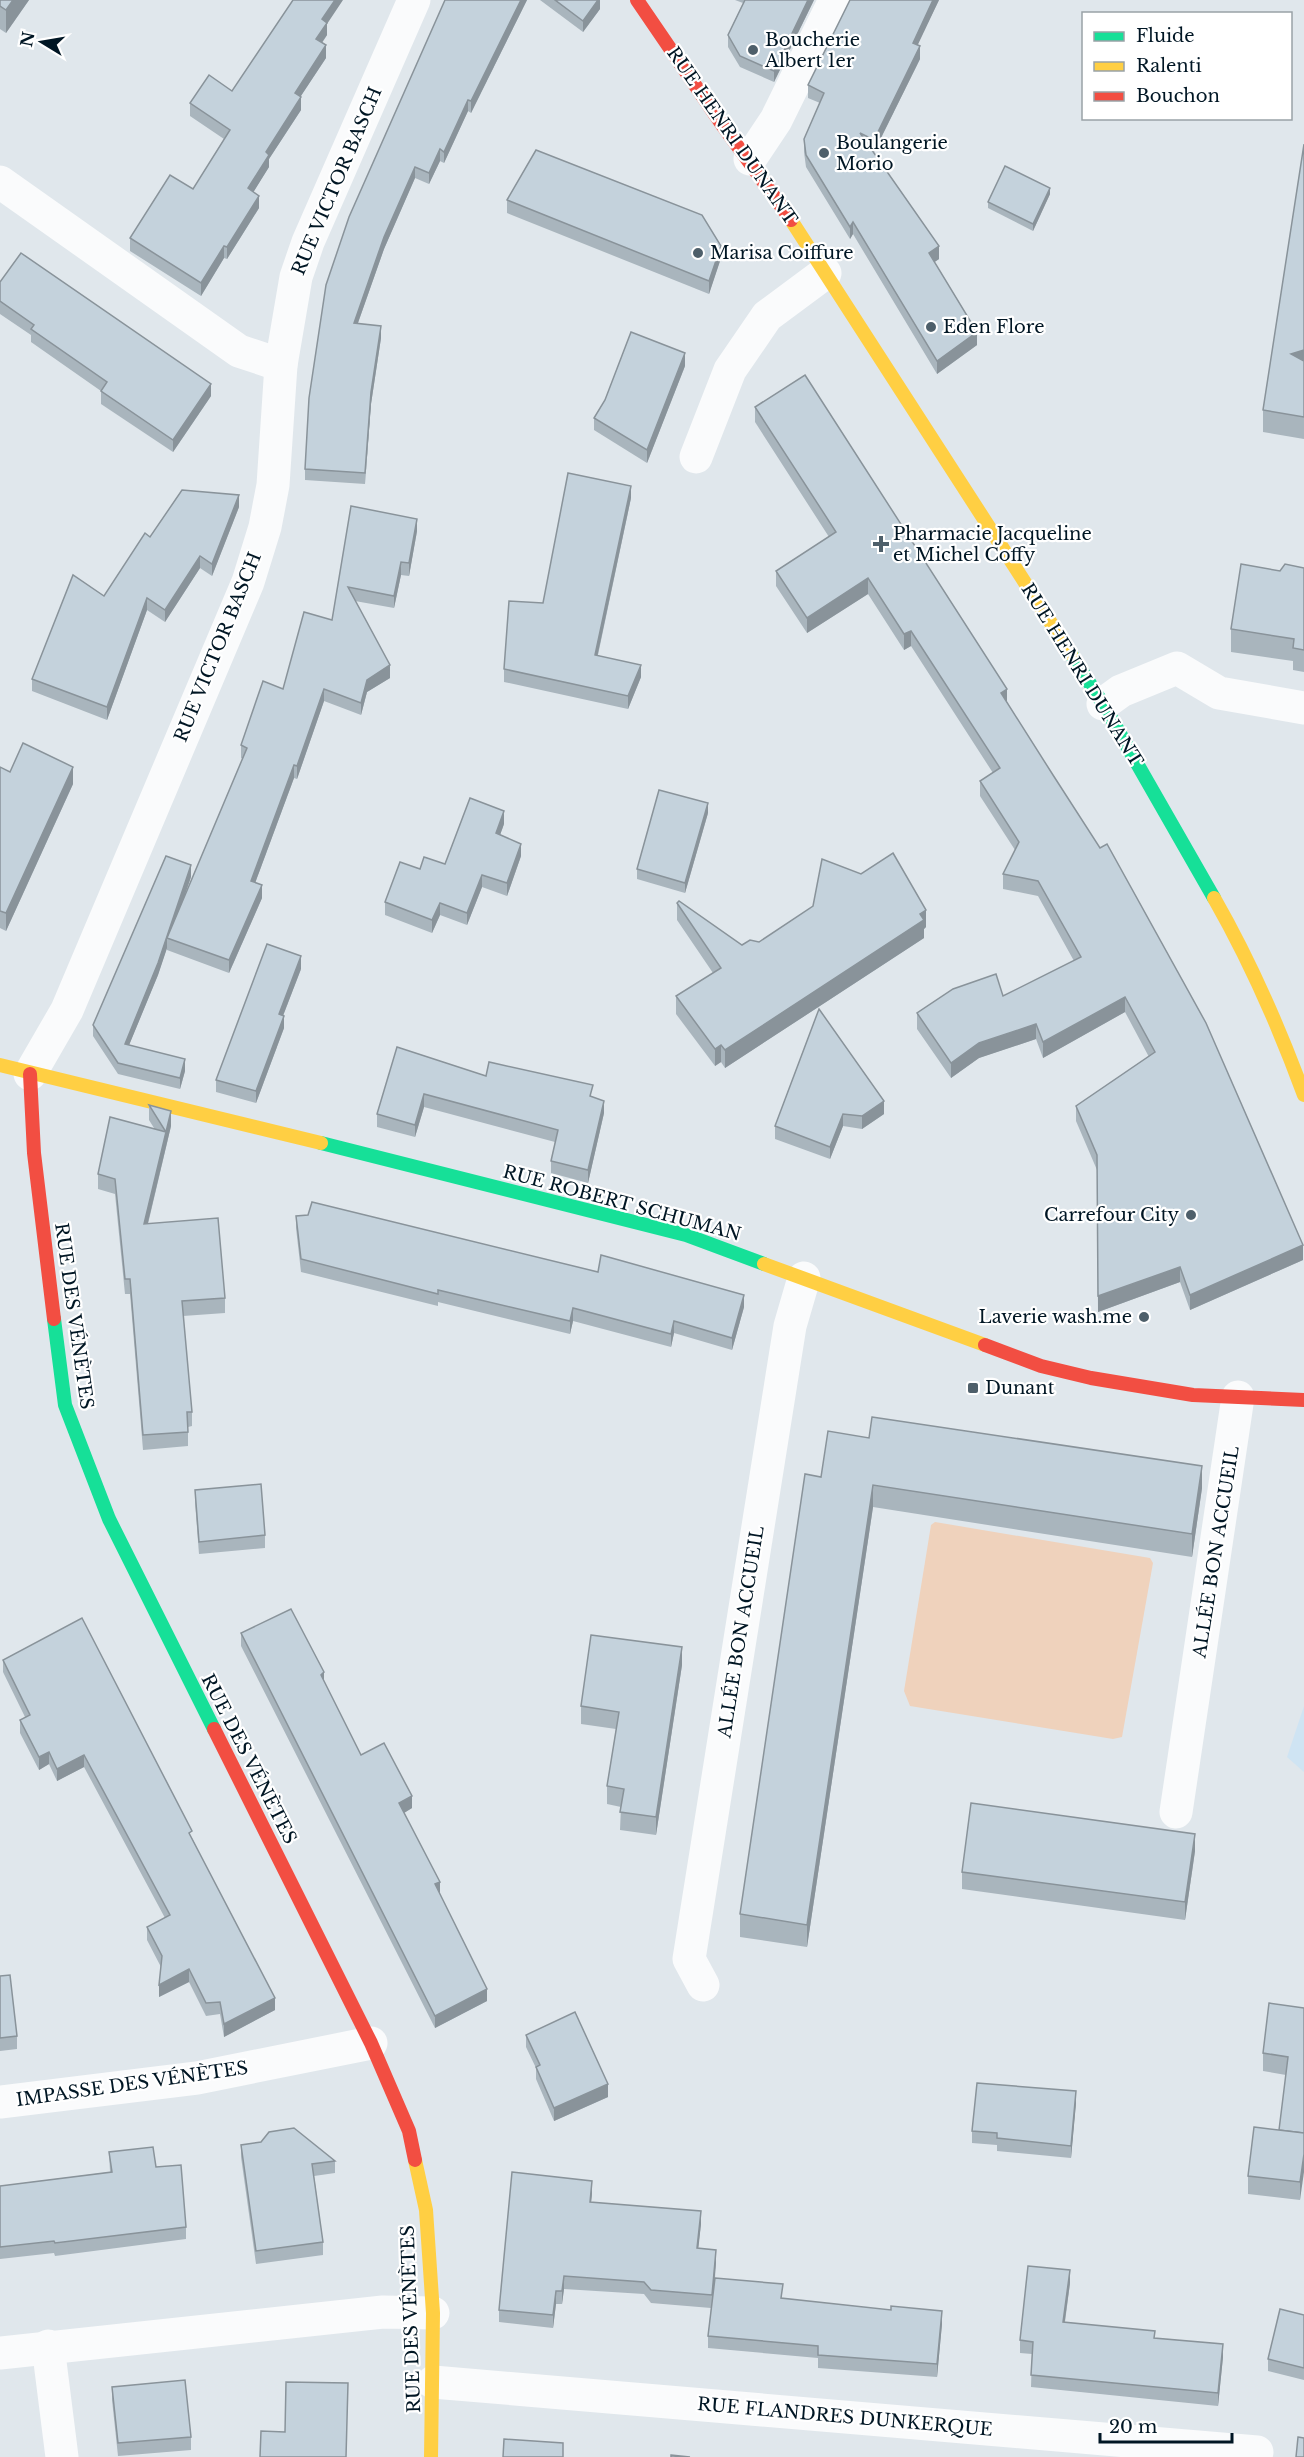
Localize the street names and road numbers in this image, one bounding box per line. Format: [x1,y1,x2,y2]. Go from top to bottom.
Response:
street label: RUE HENRI DUNANT [662,43,802,230]
street label: RUE VICTOR BASCH [287,83,387,279]
street label: RUE VICTOR BASCH [170,549,266,745]
street label: RUE HENRI DUNANT [1016,579,1148,771]
street label: RUE ROBERT SCHUMAN [500,1161,744,1245]
street label: RUE DES VÉNÈTES [50,1221,99,1411]
street label: ALLÉE BON ACCUEIL [1187,1444,1244,1660]
street label: ALLÉE BON ACCUEIL [712,1524,769,1740]
street label: RUE DES VÉNÈTES [197,1670,302,1848]
street label: IMPASSE DES VÉNÈTES [14,2056,249,2111]
street label: RUE DES VÉNÈTES [396,2225,425,2413]
street label: RUE FLANDRES DUNKERQUE [696,2393,994,2441]

